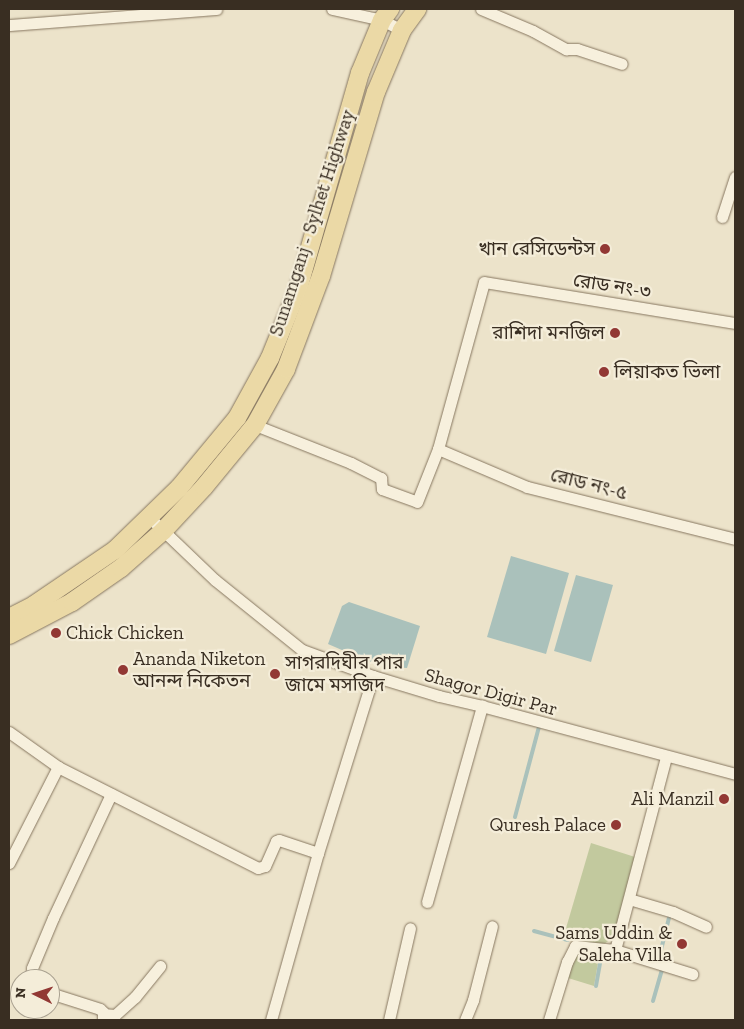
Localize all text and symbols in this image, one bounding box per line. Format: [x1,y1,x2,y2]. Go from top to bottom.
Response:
street label: Sunamganj - Sylhet Highway [265,107,359,339]
place label: খান রেসিডেন্টস [479,238,595,260]
marker: খান রেসিডেন্টস [599,243,611,255]
street label: রোড নং-৩ [571,269,653,303]
place label: রাশিদা মনজিল [492,322,605,344]
marker: রাশিদা মনজিল [609,327,621,339]
place label: লিয়াকত ভিলা [614,361,720,383]
marker: লিয়াকত ভিলা [598,366,610,378]
street label: রোড নং-৫ [548,463,630,505]
place label: Chick Chicken [66,622,184,644]
marker: Chick Chicken [50,627,62,639]
place label: Ananda Niketon আনন্দ নিকেতন [133,648,265,692]
place label: সাগরদিঘীর পার জামে মসজিদ [285,652,404,696]
street label: Shagor Digir Par [422,663,560,721]
marker: Ananda Niketon আনন্দ নিকেতন [117,664,129,676]
marker: সাগরদিঘীর পার জামে মসজিদ [269,668,281,680]
place label: Ali Manzil [631,788,714,810]
marker: Ali Manzil [718,793,730,805]
place label: Quresh Palace [489,814,606,836]
marker: Quresh Palace [610,819,622,831]
place label: Sams Uddin & Saleha Villa [555,922,672,966]
marker: Sams Uddin & Saleha Villa [676,938,688,950]
north arrow [10,969,60,1019]
text: N [12,987,29,999]

